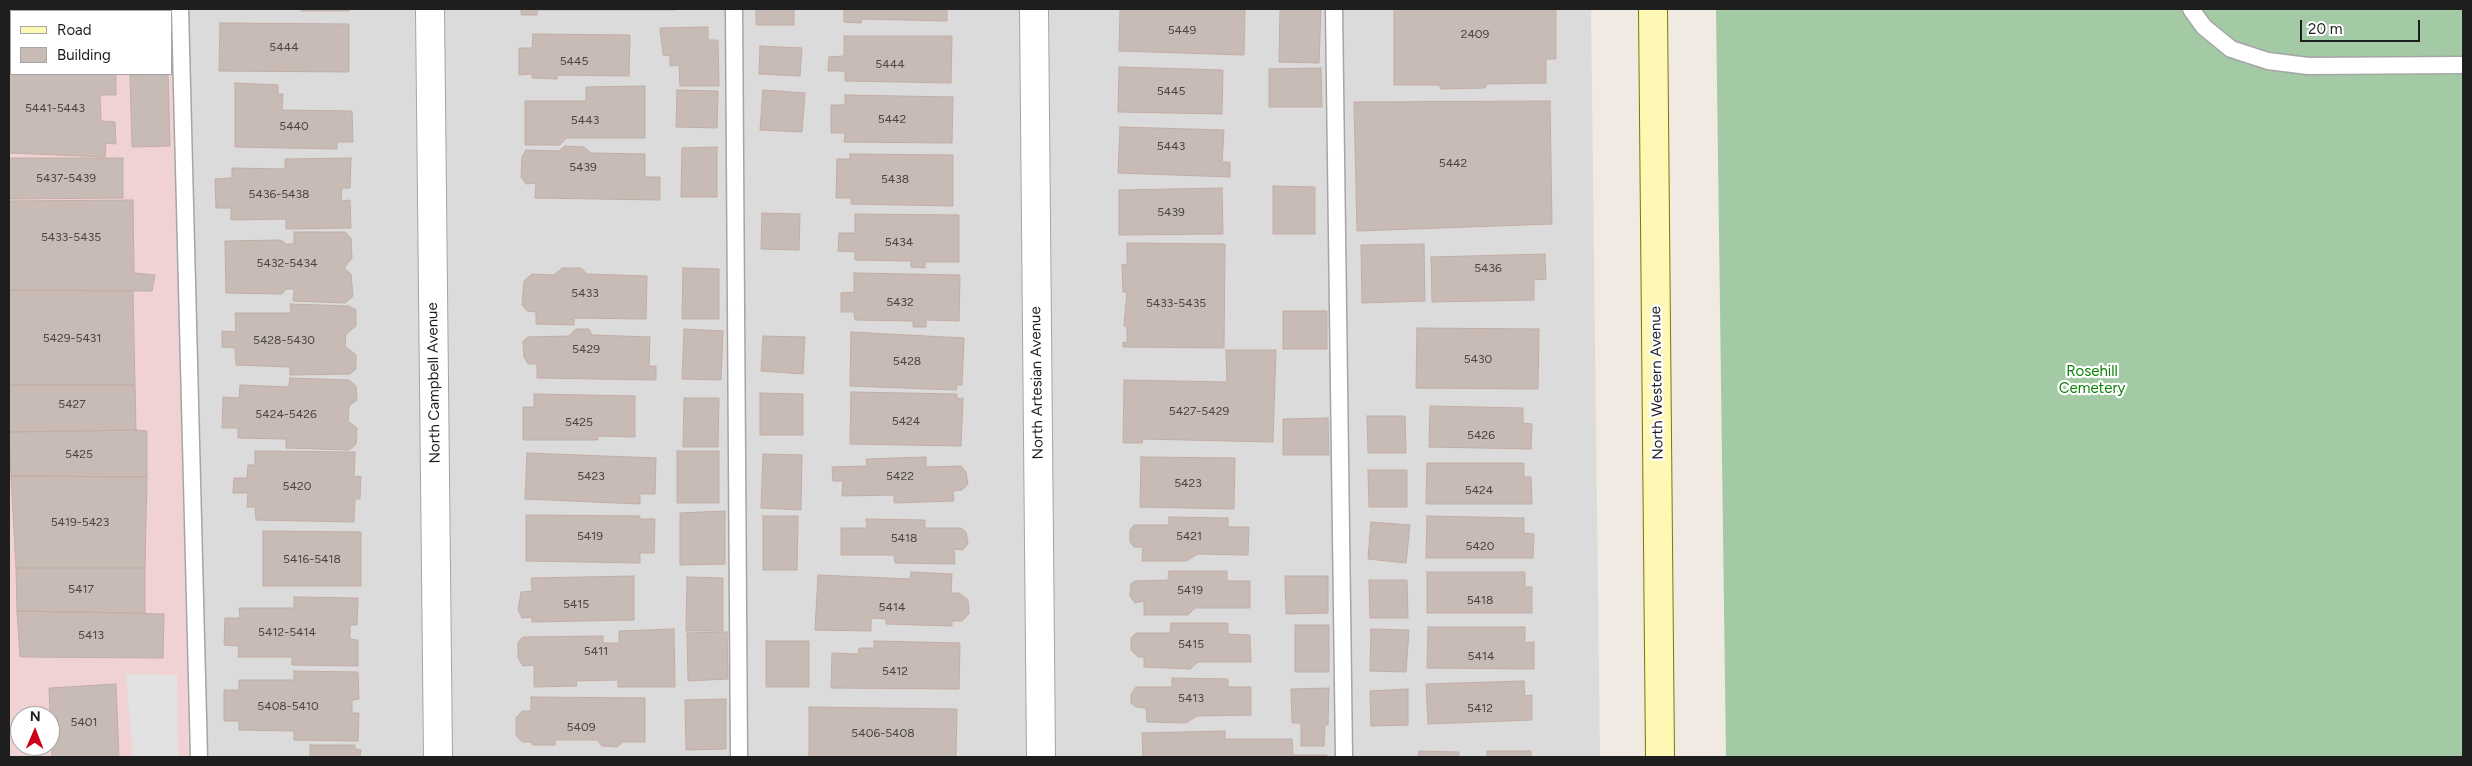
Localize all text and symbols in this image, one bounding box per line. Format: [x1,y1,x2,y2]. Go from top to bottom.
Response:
legend [10,10,172,75]
scale bar [2302,10,2422,42]
text: 20 m [2308,20,2342,38]
text: Road [57,21,92,39]
house number: 5449 [1168,23,1196,37]
house number: 2409 [1461,27,1489,41]
house number: 5444 [269,40,299,54]
text: Building [57,46,111,64]
house number: 5445 [560,54,588,68]
house number: 5444 [875,57,905,71]
house number: 5445 [1157,84,1185,98]
house number: 5441-5443 [25,101,85,115]
house number: 5442 [878,112,906,126]
house number: 5443 [571,113,599,127]
house number: 5440 [279,119,309,133]
house number: 5443 [1157,139,1185,153]
house number: 5442 [1439,156,1467,170]
house number: 5439 [569,160,597,174]
house number: 5437-5439 [36,171,96,185]
house number: 5438 [881,172,909,186]
house number: 5436-5438 [249,187,309,201]
house number: 5439 [1157,205,1185,219]
house number: 5433-5435 [41,230,101,244]
house number: 5434 [885,235,913,249]
house number: 5432-5434 [257,256,317,270]
house number: 5436 [1474,261,1502,275]
house number: 5433 [571,286,599,300]
house number: 5432 [886,295,914,309]
house number: 5433-5435 [1146,296,1206,310]
street label: North Campbell Avenue [424,302,444,464]
street label: North Artesian Avenue [1027,306,1047,460]
street label: North Western Avenue [1647,306,1667,460]
house number: 5429-5431 [43,331,101,345]
house number: 5428-5430 [253,333,315,347]
house number: 5429 [572,342,600,356]
house number: 5430 [1464,352,1492,366]
house number: 5428 [893,354,921,368]
park label: Rosehill Cemetery [2059,363,2125,398]
house number: 5427 [58,397,86,411]
house number: 5427-5429 [1169,404,1229,418]
house number: 5424-5426 [255,407,317,421]
house number: 5424 [892,414,920,428]
house number: 5425 [565,415,593,429]
house number: 5426 [1467,428,1495,442]
house number: 5425 [65,447,93,461]
house number: 5423 [577,469,605,483]
house number: 5422 [886,469,914,483]
house number: 5423 [1174,476,1202,490]
house number: 5420 [283,479,311,493]
house number: 5424 [1465,483,1493,497]
house number: 5419-5423 [51,515,109,529]
house number: 5419 [577,529,603,543]
house number: 5421 [1176,529,1202,543]
house number: 5418 [891,531,917,545]
house number: 5420 [1466,539,1494,553]
house number: 5416-5418 [283,552,341,566]
house number: 5417 [68,582,94,596]
house number: 5419 [1177,583,1203,597]
house number: 5418 [1467,593,1493,607]
house number: 5415 [563,597,589,611]
house number: 5414 [879,600,905,614]
house number: 5412-5414 [258,625,316,639]
house number: 5413 [78,628,104,642]
house number: 5415 [1178,637,1204,651]
house number: 5411 [584,644,608,658]
house number: 5414 [1468,649,1494,663]
house number: 5412 [882,664,908,678]
house number: 5413 [1178,691,1204,705]
house number: 5408-5410 [257,699,319,713]
house number: 5412 [1467,701,1493,715]
north arrow [10,706,60,756]
text: N [30,708,41,725]
house number: 5401 [71,715,97,729]
house number: 5409 [567,720,595,734]
house number: 5406-5408 [851,726,915,740]

